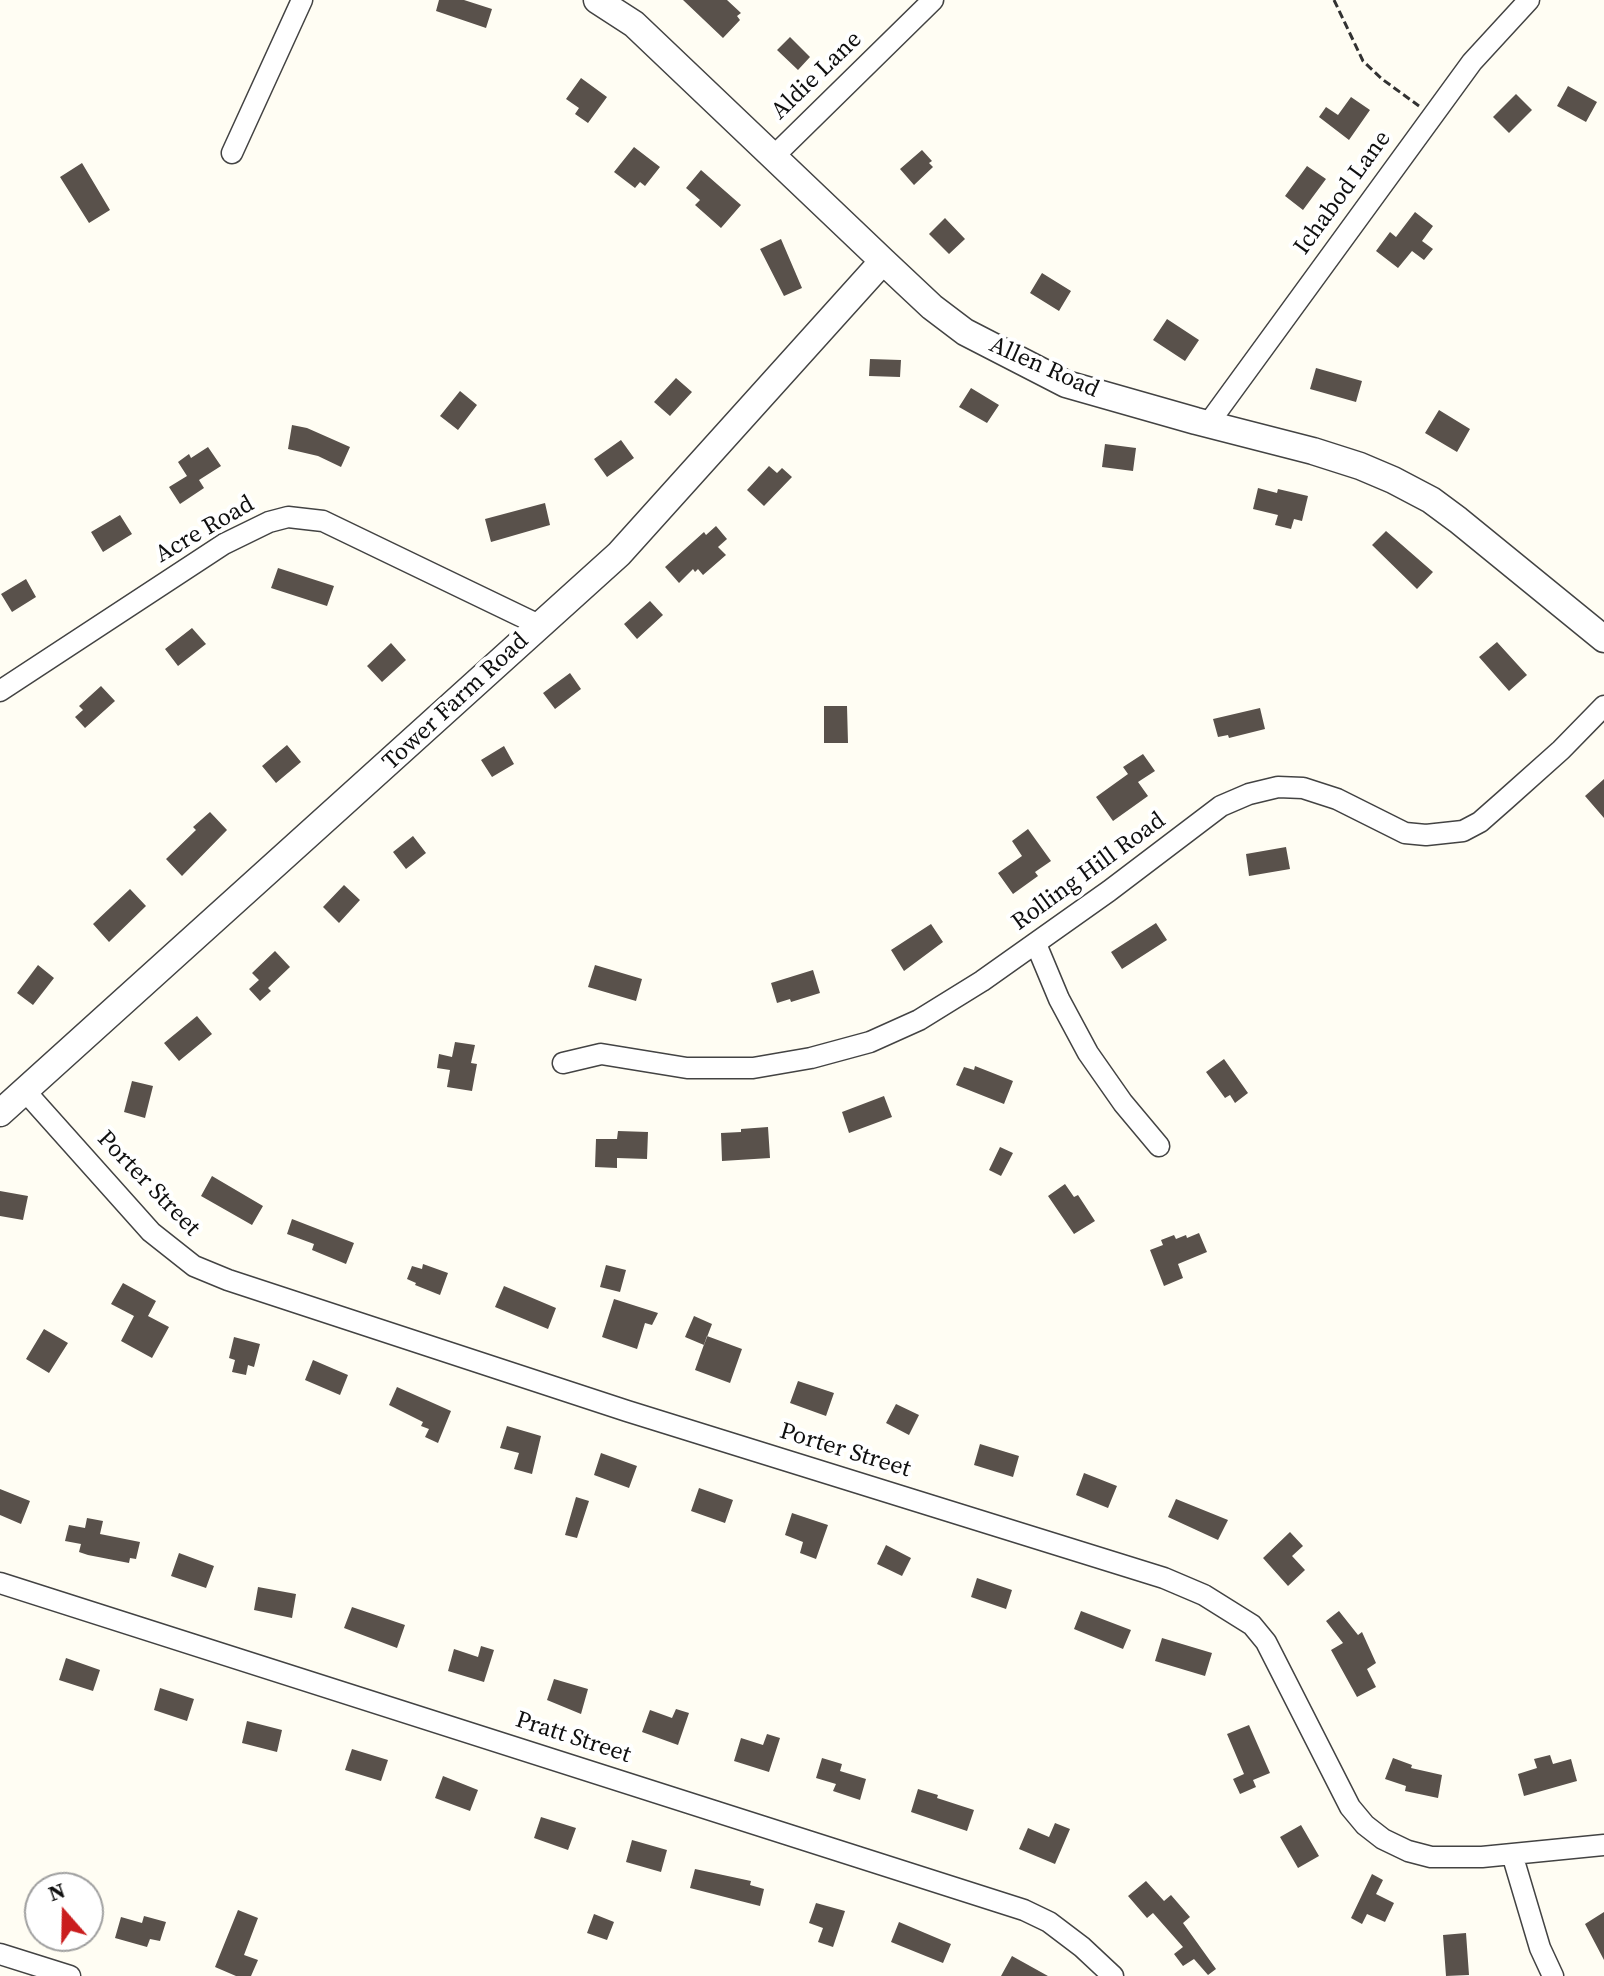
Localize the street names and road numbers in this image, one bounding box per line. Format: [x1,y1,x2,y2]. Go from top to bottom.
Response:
street label: Aldie Lane [766,26,868,126]
street label: Ichabod Lane [1288,126,1398,260]
street label: Allen Road [985,331,1103,405]
street label: Acre Road [150,490,260,570]
street label: Tower Farm Road [377,627,535,777]
street label: Rolling Hill Road [1007,807,1171,937]
street label: Porter Street [91,1125,205,1243]
street label: Porter Street [776,1417,914,1485]
street label: Pratt Street [512,1706,634,1770]

